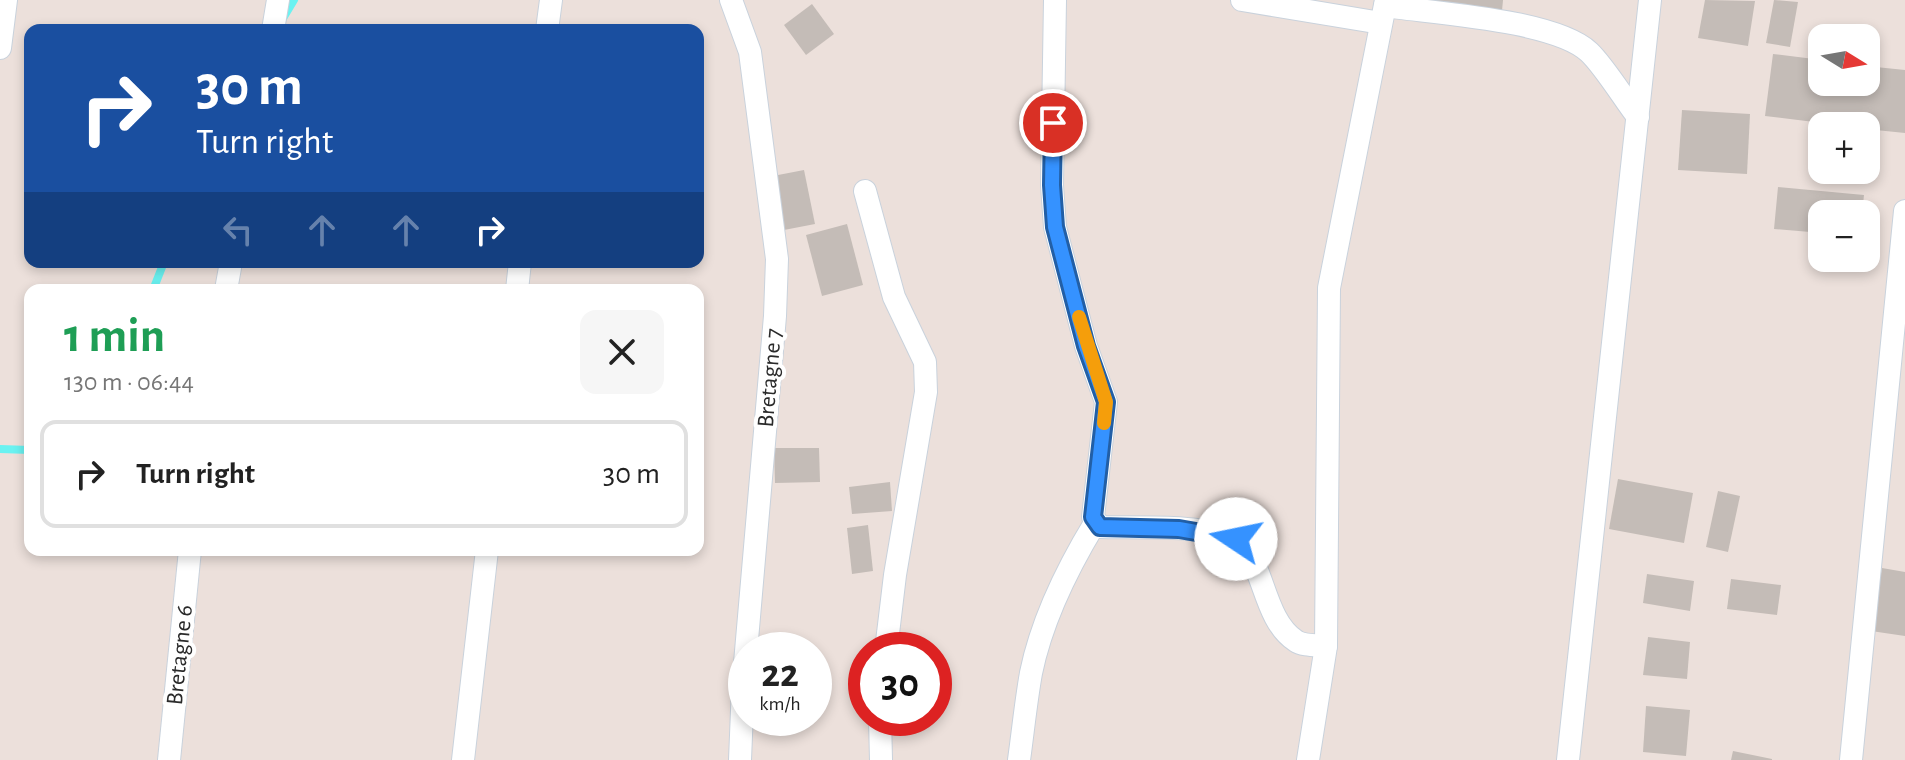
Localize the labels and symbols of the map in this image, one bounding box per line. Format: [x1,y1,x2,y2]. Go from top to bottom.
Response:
north arrow [1808,24,1880,96]
pin [1019,89,1087,157]
street label: Bretagne 7 [754,327,786,429]
position arrow [1194,497,1278,581]
street label: Bretagne 6 [163,604,197,706]
speed limit sign: 30 [848,632,952,736]

